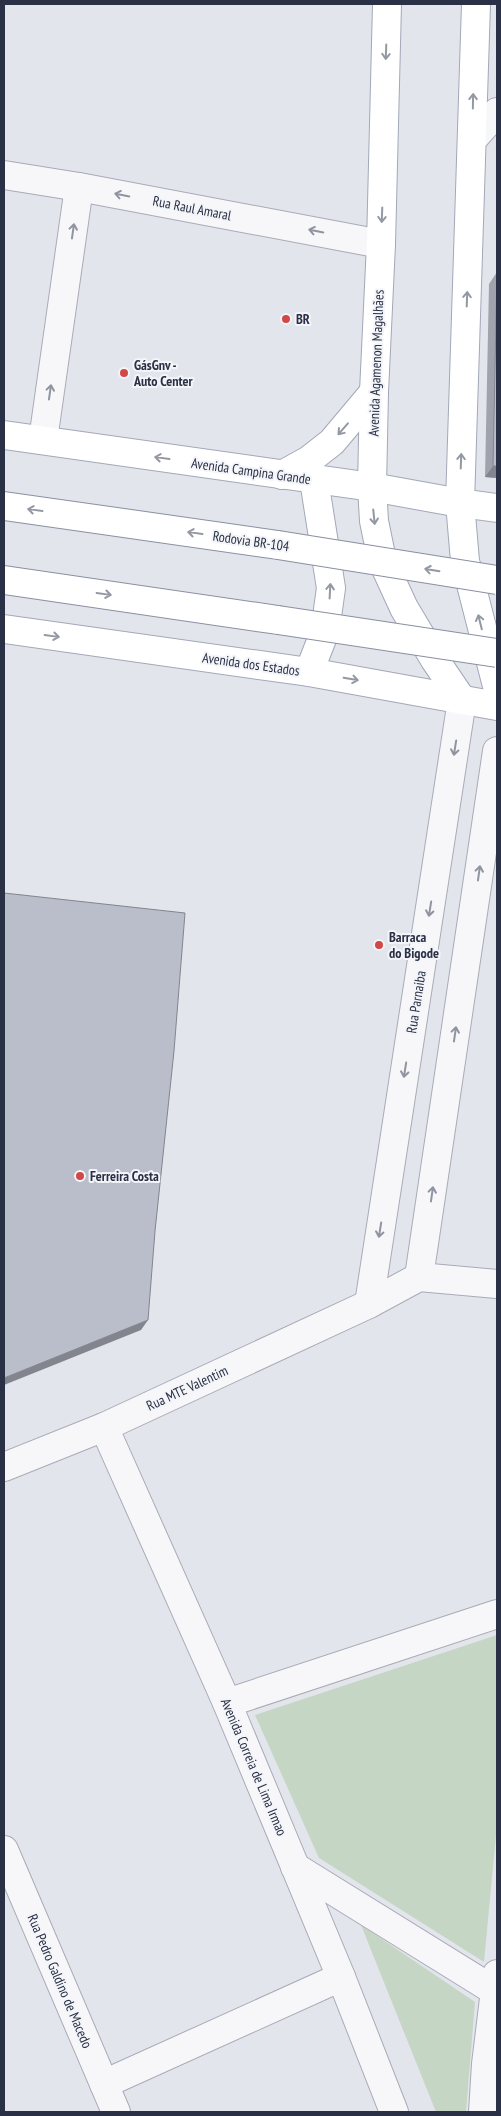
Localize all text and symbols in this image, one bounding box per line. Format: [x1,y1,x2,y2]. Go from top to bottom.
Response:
one-way arrow [381,44,391,60]
one-way arrow [469,94,478,110]
one-way arrow [114,189,130,199]
street label: Rua Raul Amaral [151,192,234,225]
one-way arrow [377,207,386,223]
one-way arrow [68,223,78,239]
one-way arrow [308,226,324,236]
street label: Avenida Agamenon Magalhães [364,289,388,437]
one-way arrow [462,291,472,308]
place label: BR [296,310,310,328]
marker: BR [280,313,292,325]
place label: GásGnv - Auto Center [133,356,194,390]
marker: GásGnv - Auto Center [118,367,130,379]
one-way arrow [45,384,55,400]
one-way arrow [337,423,349,436]
one-way arrow [154,452,170,462]
one-way arrow [457,453,466,469]
street label: Avenida Campina Grande [190,454,312,488]
one-way arrow [27,505,43,515]
one-way arrow [369,509,379,525]
street label: Rodovia BR-104 [212,527,291,555]
one-way arrow [188,528,204,538]
one-way arrow [424,564,440,574]
one-way arrow [326,584,335,600]
one-way arrow [96,590,112,600]
one-way arrow [474,614,484,630]
one-way arrow [44,631,60,641]
street label: Avenida dos Estados [201,648,301,680]
one-way arrow [343,675,359,685]
one-way arrow [450,740,460,756]
one-way arrow [475,865,485,881]
one-way arrow [425,901,435,917]
place label: Barraca do Bigode [389,928,439,962]
marker: Barraca do Bigode [373,939,385,951]
street label: Rua Parnaiba [402,969,430,1035]
one-way arrow [451,1026,461,1042]
one-way arrow [400,1061,410,1077]
place label: Ferreira Costa [90,1167,159,1185]
marker: Ferreira Costa [74,1170,86,1182]
one-way arrow [427,1187,437,1203]
one-way arrow [375,1222,385,1238]
street label: Rua MTE Valentim [143,1361,231,1415]
street label: Avenida Correia de Lima Irmao [217,1696,291,1838]
street label: Rua Pedro Galdino de Macedo [24,1911,96,2051]

